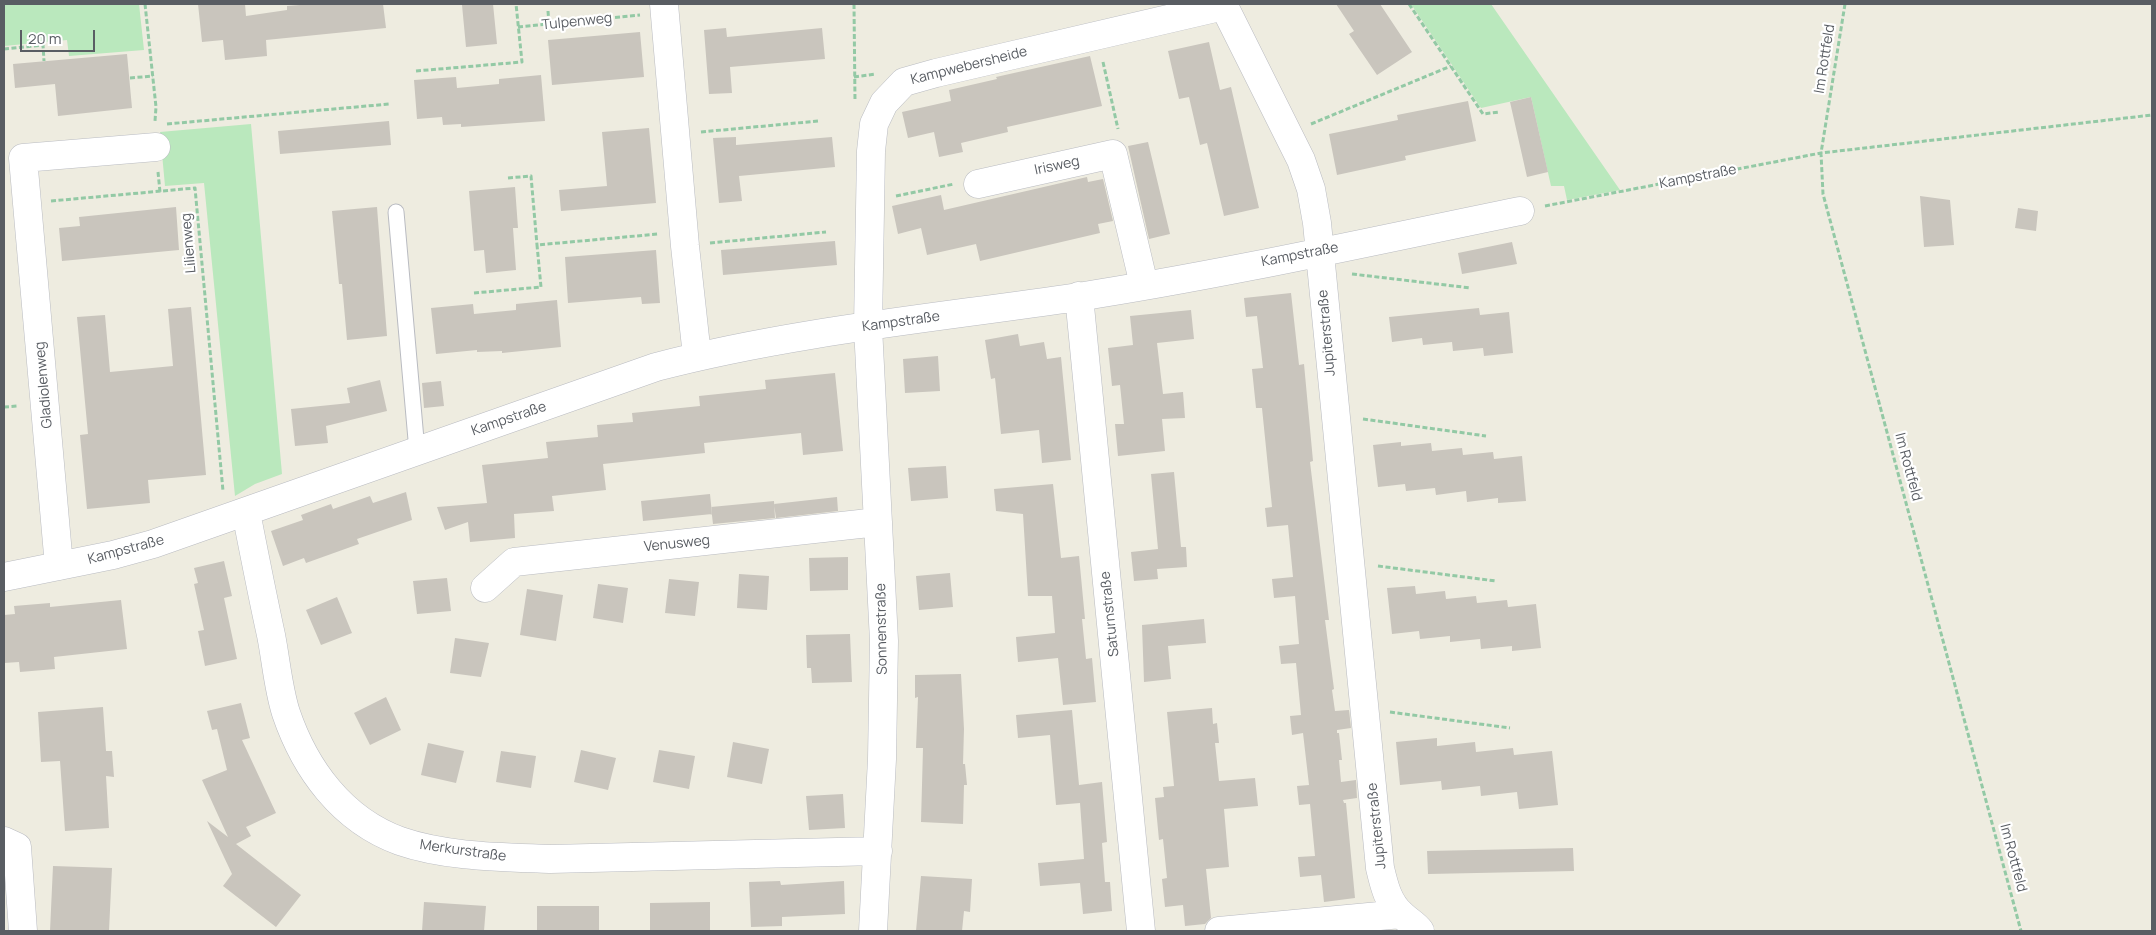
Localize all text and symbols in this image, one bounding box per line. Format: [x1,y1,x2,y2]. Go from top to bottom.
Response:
street label: Tulpenweg [541,10,613,34]
scale bar [22,20,98,52]
street label: Im Rottfeld [1811,23,1839,95]
text: 20 m [28,28,61,49]
street label: Kampwebersheide [909,43,1029,89]
street label: Irisweg [1033,153,1081,179]
street label: Kampstraße [1658,161,1738,193]
street label: Lilienweg [178,212,200,274]
street label: Kampstraße [1260,239,1340,271]
street label: Jupiterstraße [1315,289,1339,377]
street label: Kampstraße [861,308,941,336]
street label: Gladiolenweg [32,341,56,429]
street label: Kampstraße [469,398,549,440]
street label: Im Rottfeld [1891,431,1925,503]
street label: Kampstraße [86,532,166,568]
street label: Venusweg [643,532,711,556]
street label: Saturnstraße [1097,570,1123,658]
street label: Sonnenstraße [873,583,891,675]
street label: Jupiterstraße [1364,782,1390,870]
street label: Im Rottfeld [1996,822,2030,894]
street label: Merkurstraße [419,837,507,865]

